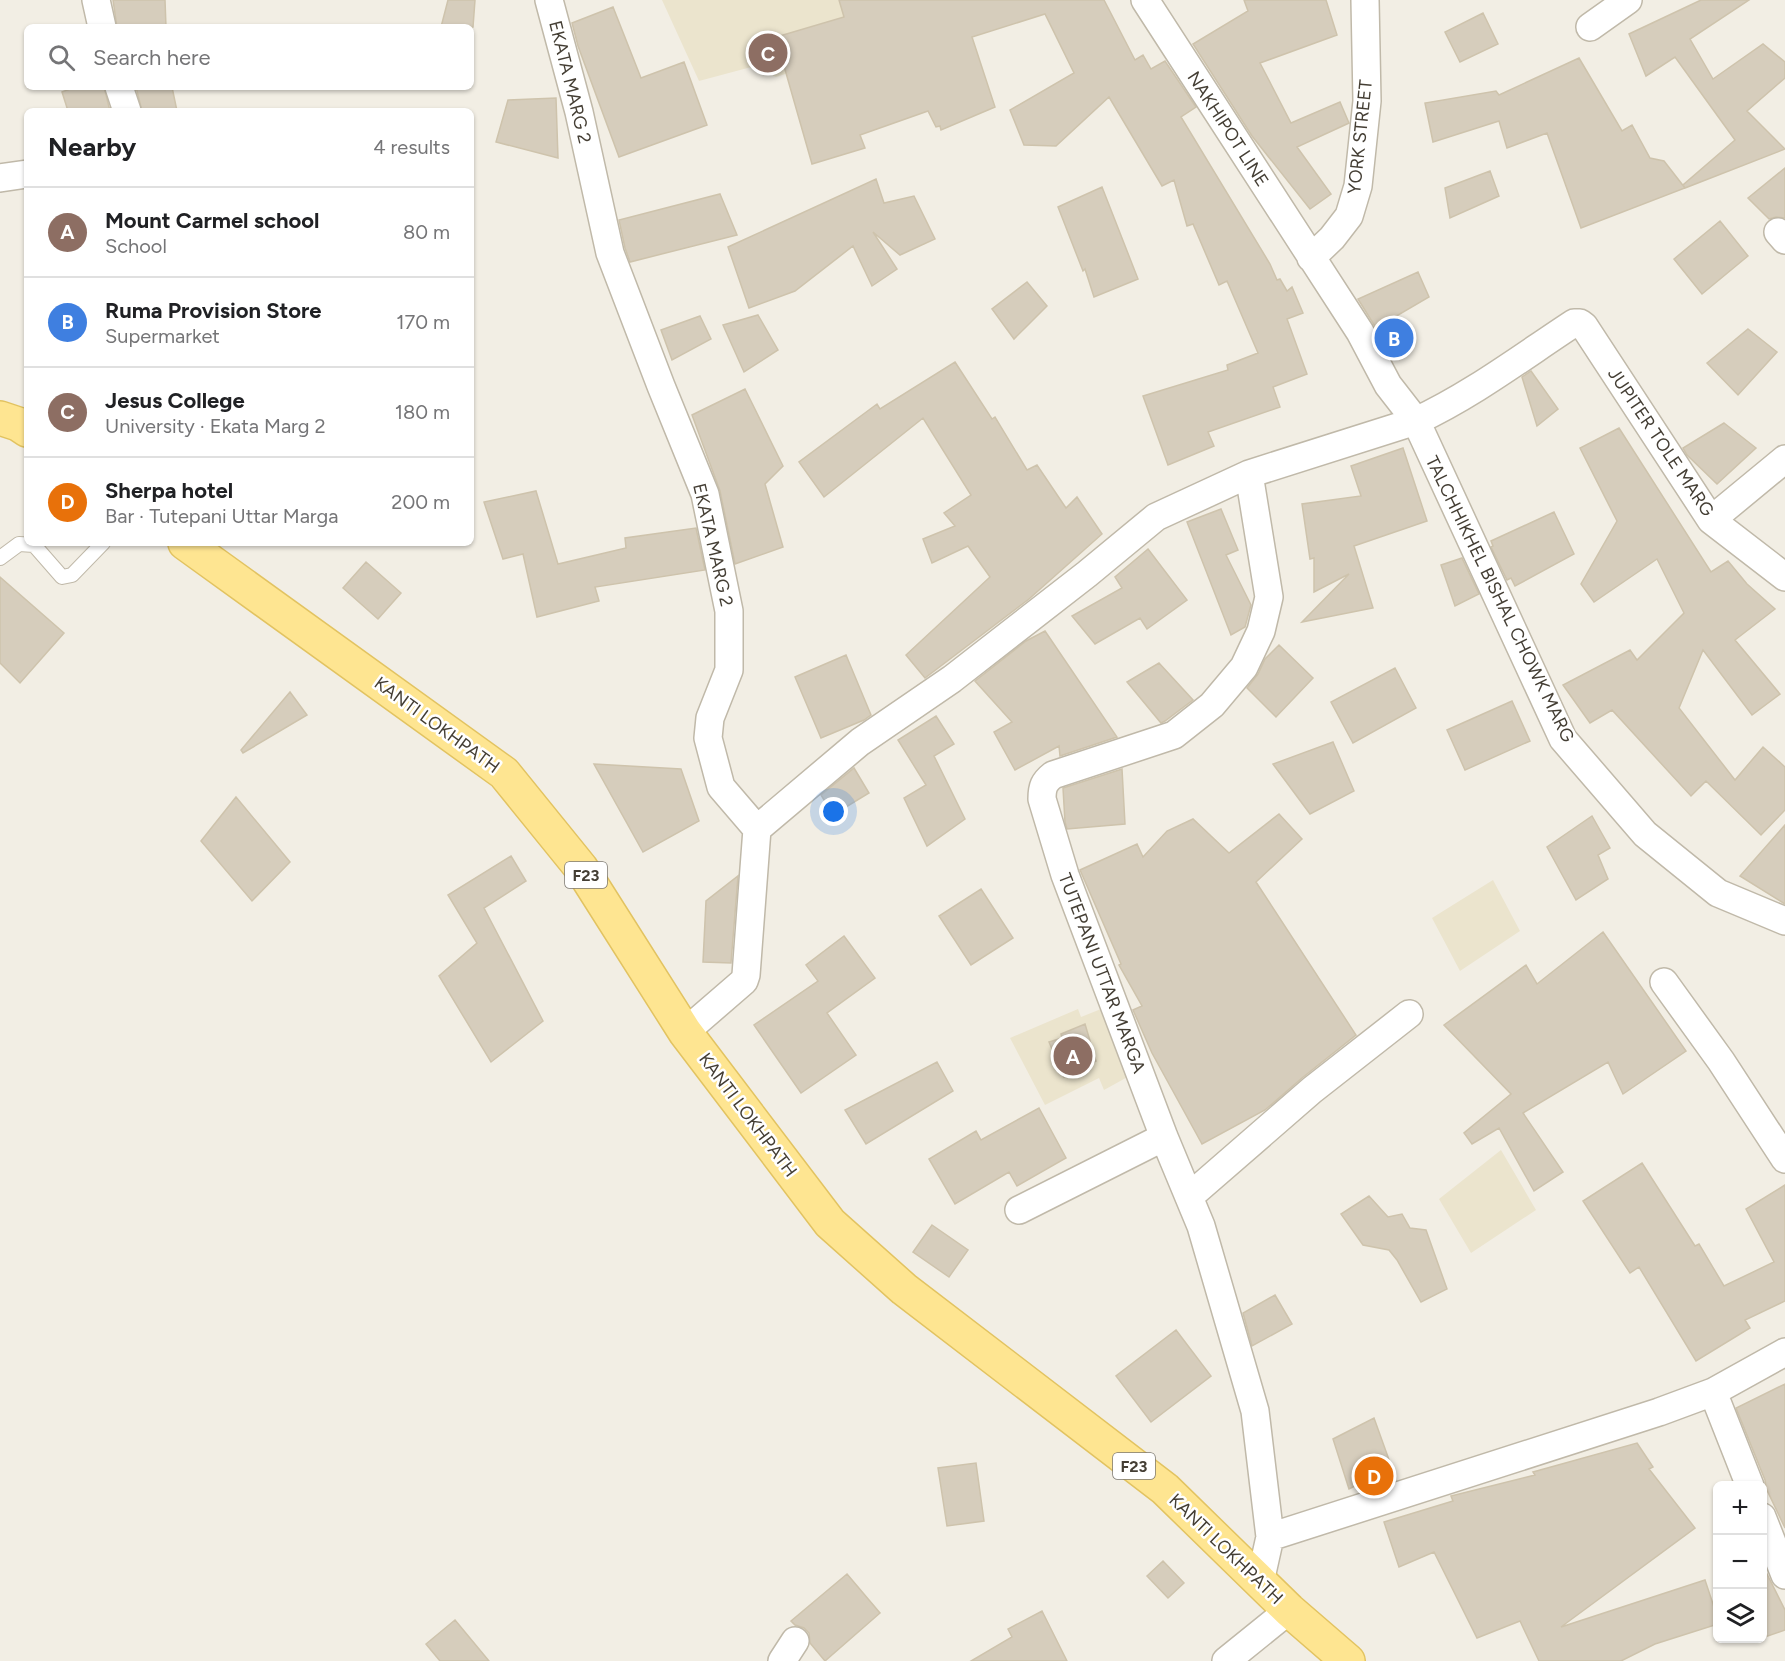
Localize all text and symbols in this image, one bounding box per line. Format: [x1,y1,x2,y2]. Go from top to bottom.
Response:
street label: EKATA MARG 2 [544,18,596,146]
search box [24,24,474,90]
pin: C [748,31,788,76]
icon: search [45,41,78,74]
text: Search here [93,44,211,71]
street label: NAKHIPOT LINE [1183,67,1273,191]
street label: YORK STREET [1343,79,1377,195]
text: Nearby [48,131,136,163]
text: 4 results [373,135,450,159]
text: Mount Carmel school [105,207,320,234]
text: A [60,220,75,244]
text: 80 m [403,220,450,244]
text: School [105,234,167,258]
text: Ruma Provision Store [105,297,322,324]
text: B [61,310,74,334]
text: 170 m [396,310,450,334]
pin: B [1374,316,1414,360]
text: Supermarket [105,324,220,348]
street label: JUPITER TOLE MARG [1603,364,1719,521]
text: Jesus College [105,387,245,414]
text: C [60,400,75,424]
text: 180 m [395,400,450,424]
text: University · Ekata Marg 2 [105,414,326,438]
street label: TALCHHIKHEL BISHAL CHOWK MARG [1421,452,1579,746]
text: Sherpa hotel [105,477,233,504]
street label: EKATA MARG 2 [688,481,738,609]
text: D [61,490,75,514]
text: 200 m [391,490,450,514]
text: Bar · Tutepani Uttar Marga [105,504,339,528]
street label: KANTI LOKHPATH [370,672,504,778]
your location [819,797,848,826]
road number: F23 [565,862,607,888]
street label: TUTEPANI UTTAR MARGA [1054,870,1150,1076]
pin: A [1054,1034,1092,1078]
street label: KANTI LOKHPATH [694,1049,802,1181]
road number: F23 [1113,1453,1155,1479]
pin: D [1354,1454,1394,1498]
map controls [1713,1481,1767,1643]
button: + [1713,1481,1767,1535]
street label: KANTI LOKHPATH [1165,1489,1287,1609]
button: − [1713,1535,1767,1589]
button: layers [1713,1589,1767,1643]

